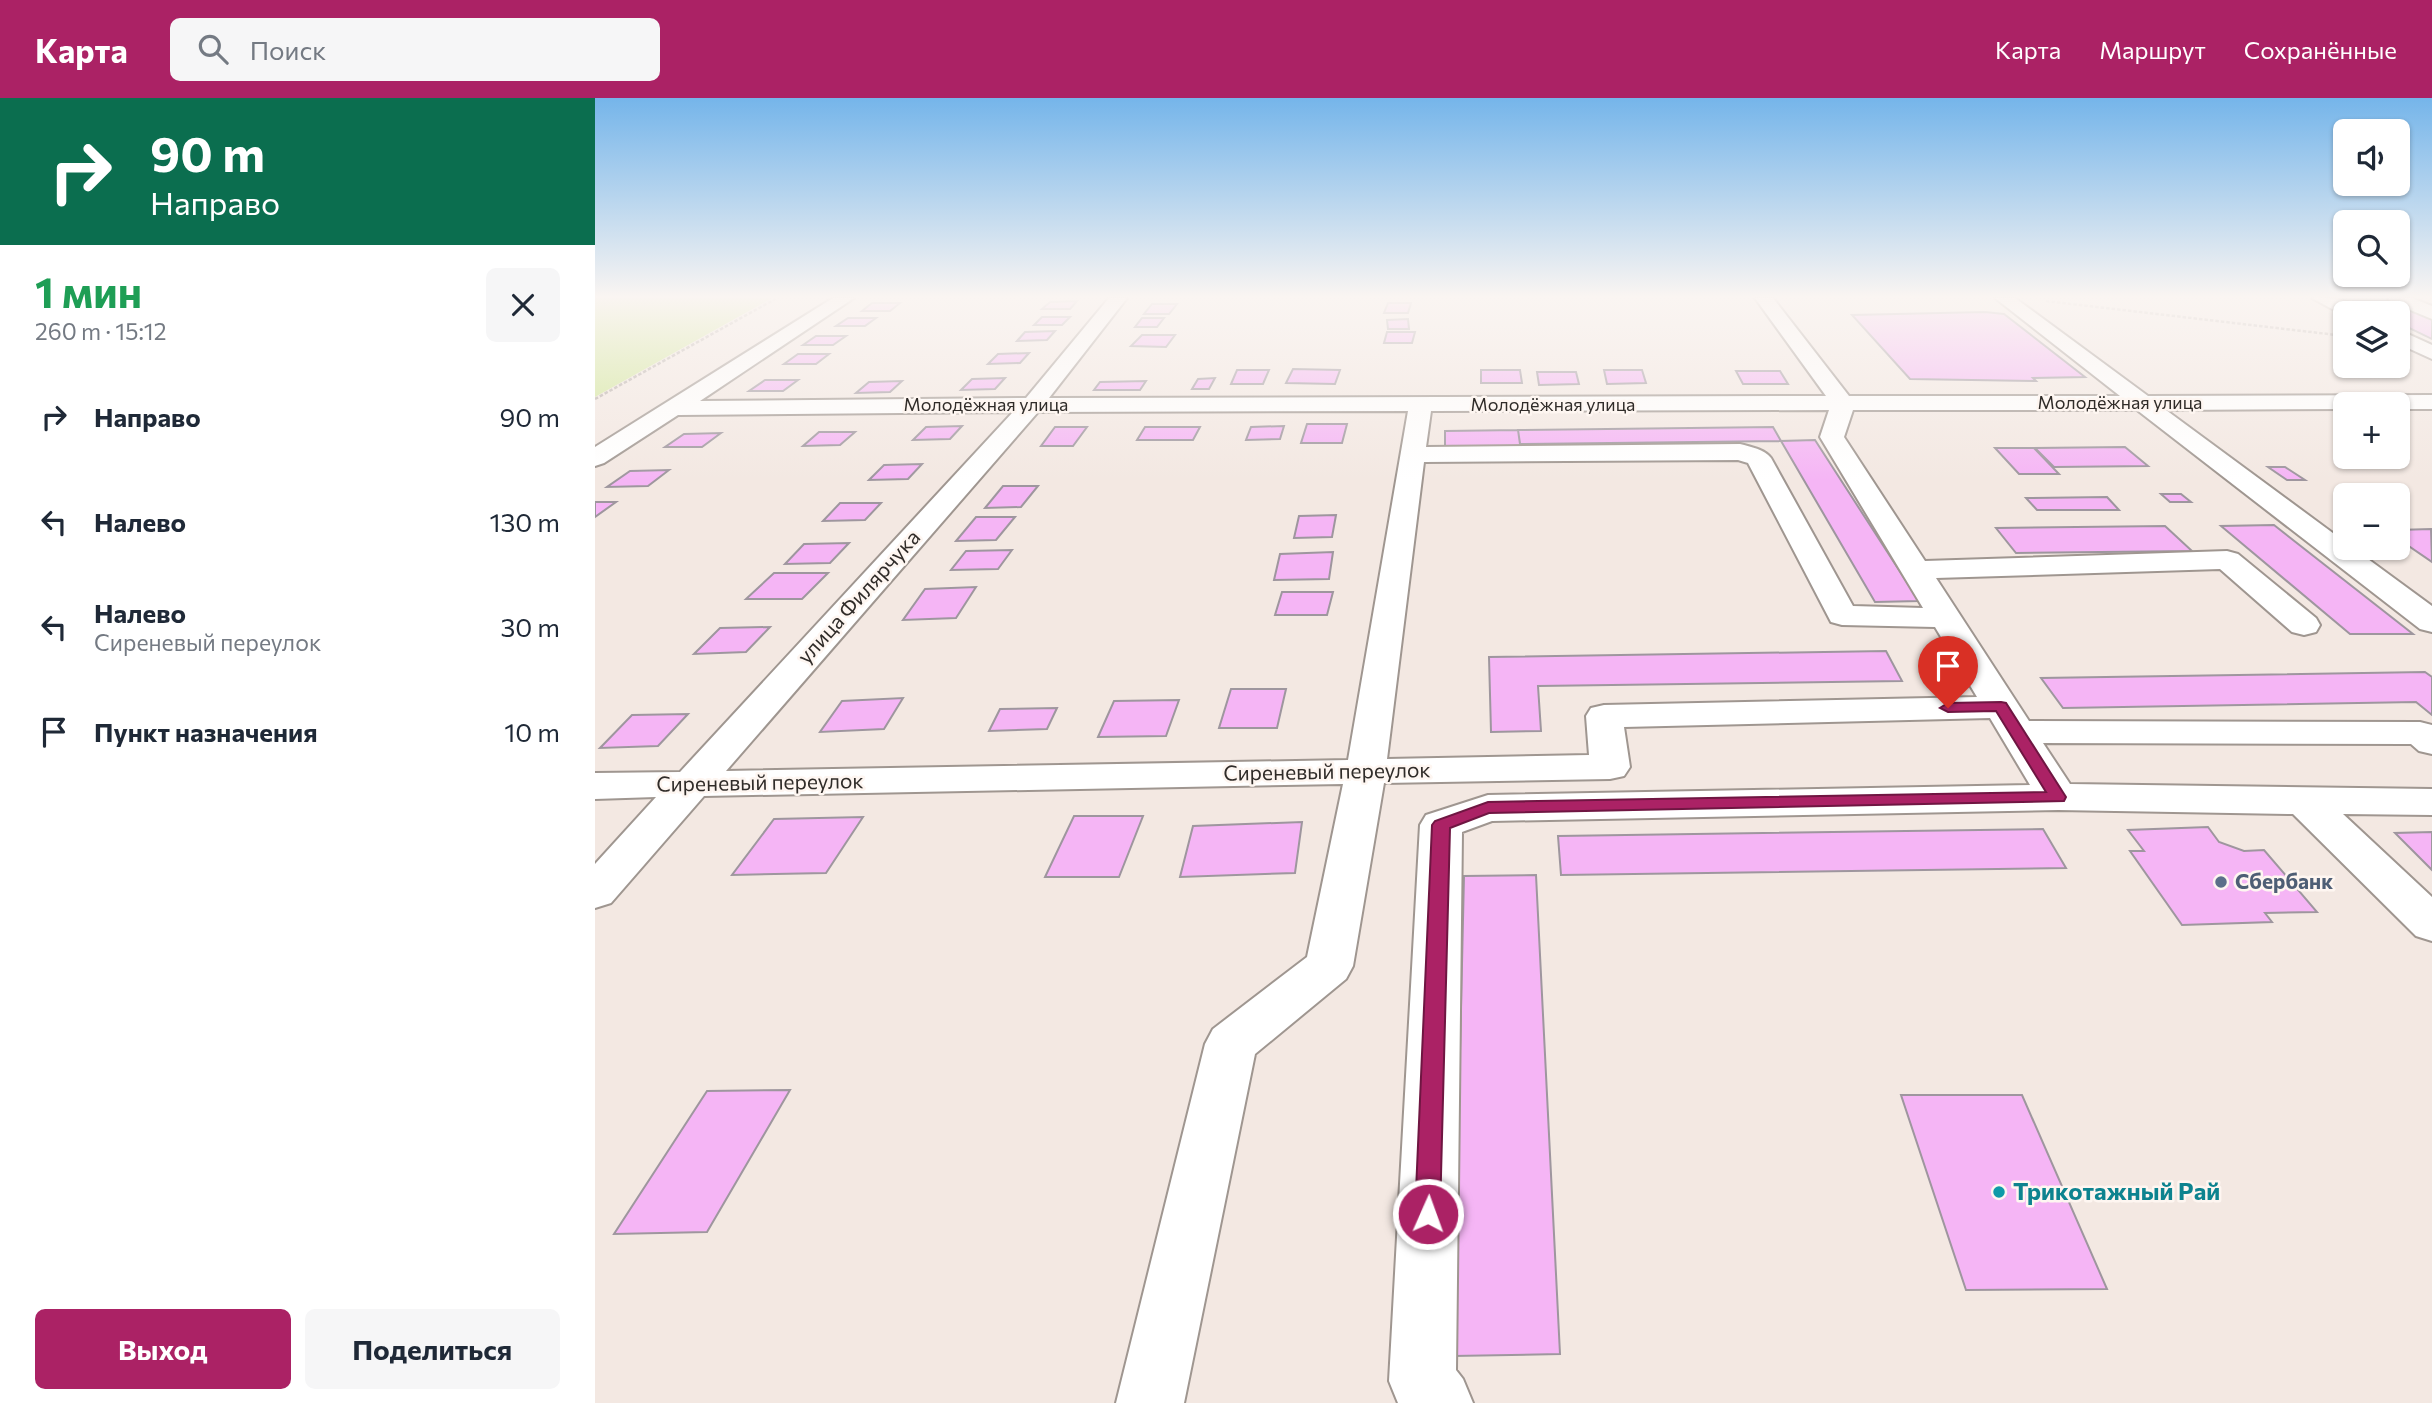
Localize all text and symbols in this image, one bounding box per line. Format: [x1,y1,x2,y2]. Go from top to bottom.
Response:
search box [170,18,660,81]
text: Карта [35,29,128,70]
icon: search [194,30,232,68]
text: Поиск [250,34,326,65]
text: Карта [1995,35,2061,64]
text: Маршрут [2099,35,2206,64]
text: Сохранённые [2244,35,2397,64]
map controls [2333,119,2410,560]
button: sound [2333,119,2410,196]
text: 90 m [150,122,265,182]
icon: right [35,126,126,217]
text: Направо [150,182,280,222]
button: search [2333,210,2410,287]
text: 1 мин [35,265,142,317]
button: close [486,268,560,342]
button: layers [2333,301,2410,378]
text: 260 m · 15:12 [35,317,166,345]
street label: Молодёжная улица [2038,391,2202,413]
button: + [2333,392,2410,469]
street label: Молодёжная улица [904,393,1068,415]
street label: Молодёжная улица [1471,393,1635,415]
icon: right [35,398,73,436]
text: Направо [94,401,201,432]
text: 90 m [500,401,560,432]
button: − [2333,483,2410,560]
icon: left [35,503,73,541]
text: Налево [94,506,186,537]
text: 130 m [489,506,560,537]
street label: улица Филярчука [791,524,924,668]
text: Налево [94,597,186,628]
icon: left [35,608,73,646]
text: 30 m [501,611,560,642]
text: Сиреневый переулок [94,628,321,656]
pin [1918,636,1978,708]
icon: arrive [1929,647,1967,685]
icon: arrive [35,713,73,751]
text: Пункт назначения [94,716,318,747]
text: 10 m [504,716,560,747]
street label: Сиреневый переулок [1223,756,1431,785]
street label: Сиреневый переулок [656,767,864,796]
place label: Сбербанк [2235,868,2333,893]
marker: Сбербанк [2213,874,2229,890]
place label: Трикотажный Рай [2013,1176,2220,1205]
position arrow [1391,1177,1465,1251]
marker: Трикотажный Рай [1991,1184,2007,1200]
button: Выход [35,1309,291,1389]
button: Поделиться [305,1309,560,1389]

